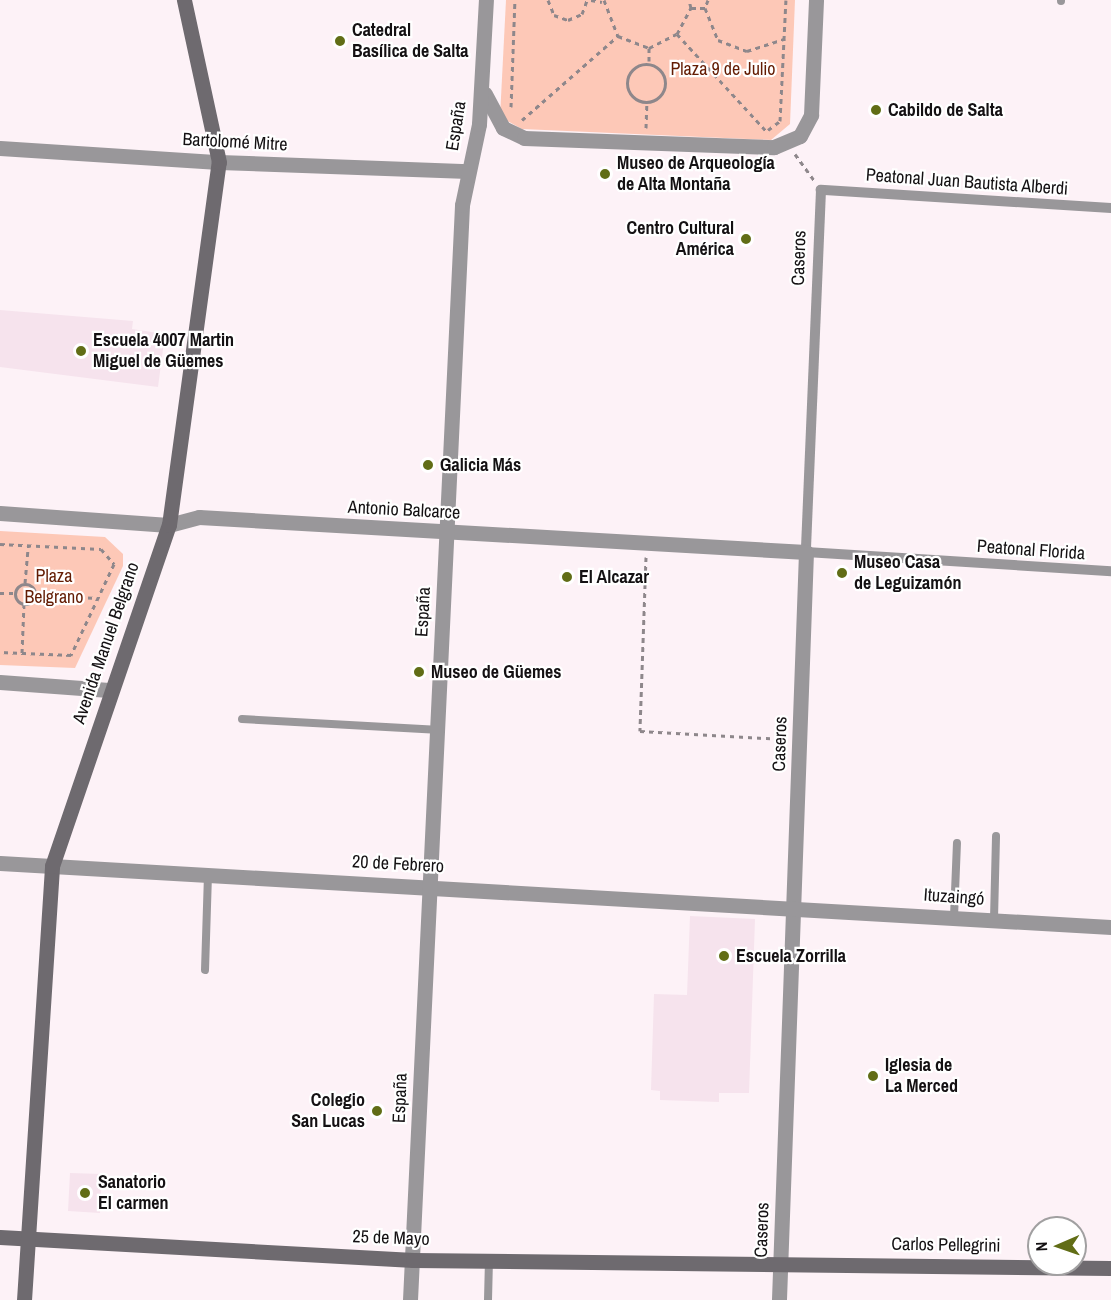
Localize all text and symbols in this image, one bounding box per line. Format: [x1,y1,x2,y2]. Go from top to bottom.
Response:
place label: Catedral Basílica de Salta [352,20,469,63]
marker: Catedral Basílica de Salta [333,34,347,48]
park label: Plaza 9 de Julio [670,58,776,80]
place label: Cabildo de Salta [888,99,1003,121]
street label: España [441,100,471,152]
marker: Cabildo de Salta [869,103,883,117]
street label: Bartolomé Mitre [182,128,288,156]
place label: Museo de Arqueología de Alta Montaña [617,153,775,195]
street label: Peatonal Juan Bautista Alberdi [865,164,1069,200]
marker: Museo de Arqueología de Alta Montaña [598,167,612,181]
place label: Centro Cultural América [627,218,734,260]
street label: Caseros [787,230,811,286]
marker: Centro Cultural América [739,232,753,246]
place label: Escuela 4007 Martin Miguel de Güemes [93,330,234,372]
marker: Escuela 4007 Martin Miguel de Güemes [74,344,88,358]
place label: Galicia Más [440,454,521,476]
marker: Galicia Más [421,458,435,472]
street label: Antonio Balcarce [347,496,461,524]
street label: Peatonal Florida [976,535,1086,565]
place label: Museo Casa de Leguizamón [854,552,961,594]
street label: Avenida Manuel Belgrano [68,559,144,727]
park label: Plaza Belgrano [24,566,84,608]
place label: El Alcazar [579,566,650,588]
marker: Museo Casa de Leguizamón [835,566,849,580]
marker: El Alcazar [560,570,574,584]
street label: España [411,586,435,638]
place label: Museo de Güemes [431,661,561,683]
marker: Museo de Güemes [412,665,426,679]
street label: Caseros [768,716,792,772]
street label: 20 de Febrero [351,851,445,877]
street label: Ituzaingó [923,884,985,910]
place label: Escuela Zorrilla [736,945,846,967]
marker: Escuela Zorrilla [717,949,731,963]
place label: Iglesia de La Merced [885,1055,958,1098]
marker: Iglesia de La Merced [866,1069,880,1083]
street label: España [388,1073,412,1123]
place label: Colegio San Lucas [291,1090,365,1132]
marker: Colegio San Lucas [370,1104,384,1118]
place label: Sanatorio El carmen [98,1172,169,1214]
marker: Sanatorio El carmen [76,1184,94,1202]
street label: Caseros [750,1202,774,1258]
north arrow [1027,1216,1087,1276]
street label: 25 de Mayo [352,1226,430,1250]
street label: Carlos Pellegrini [891,1233,1001,1257]
text: N [1030,1241,1052,1252]

